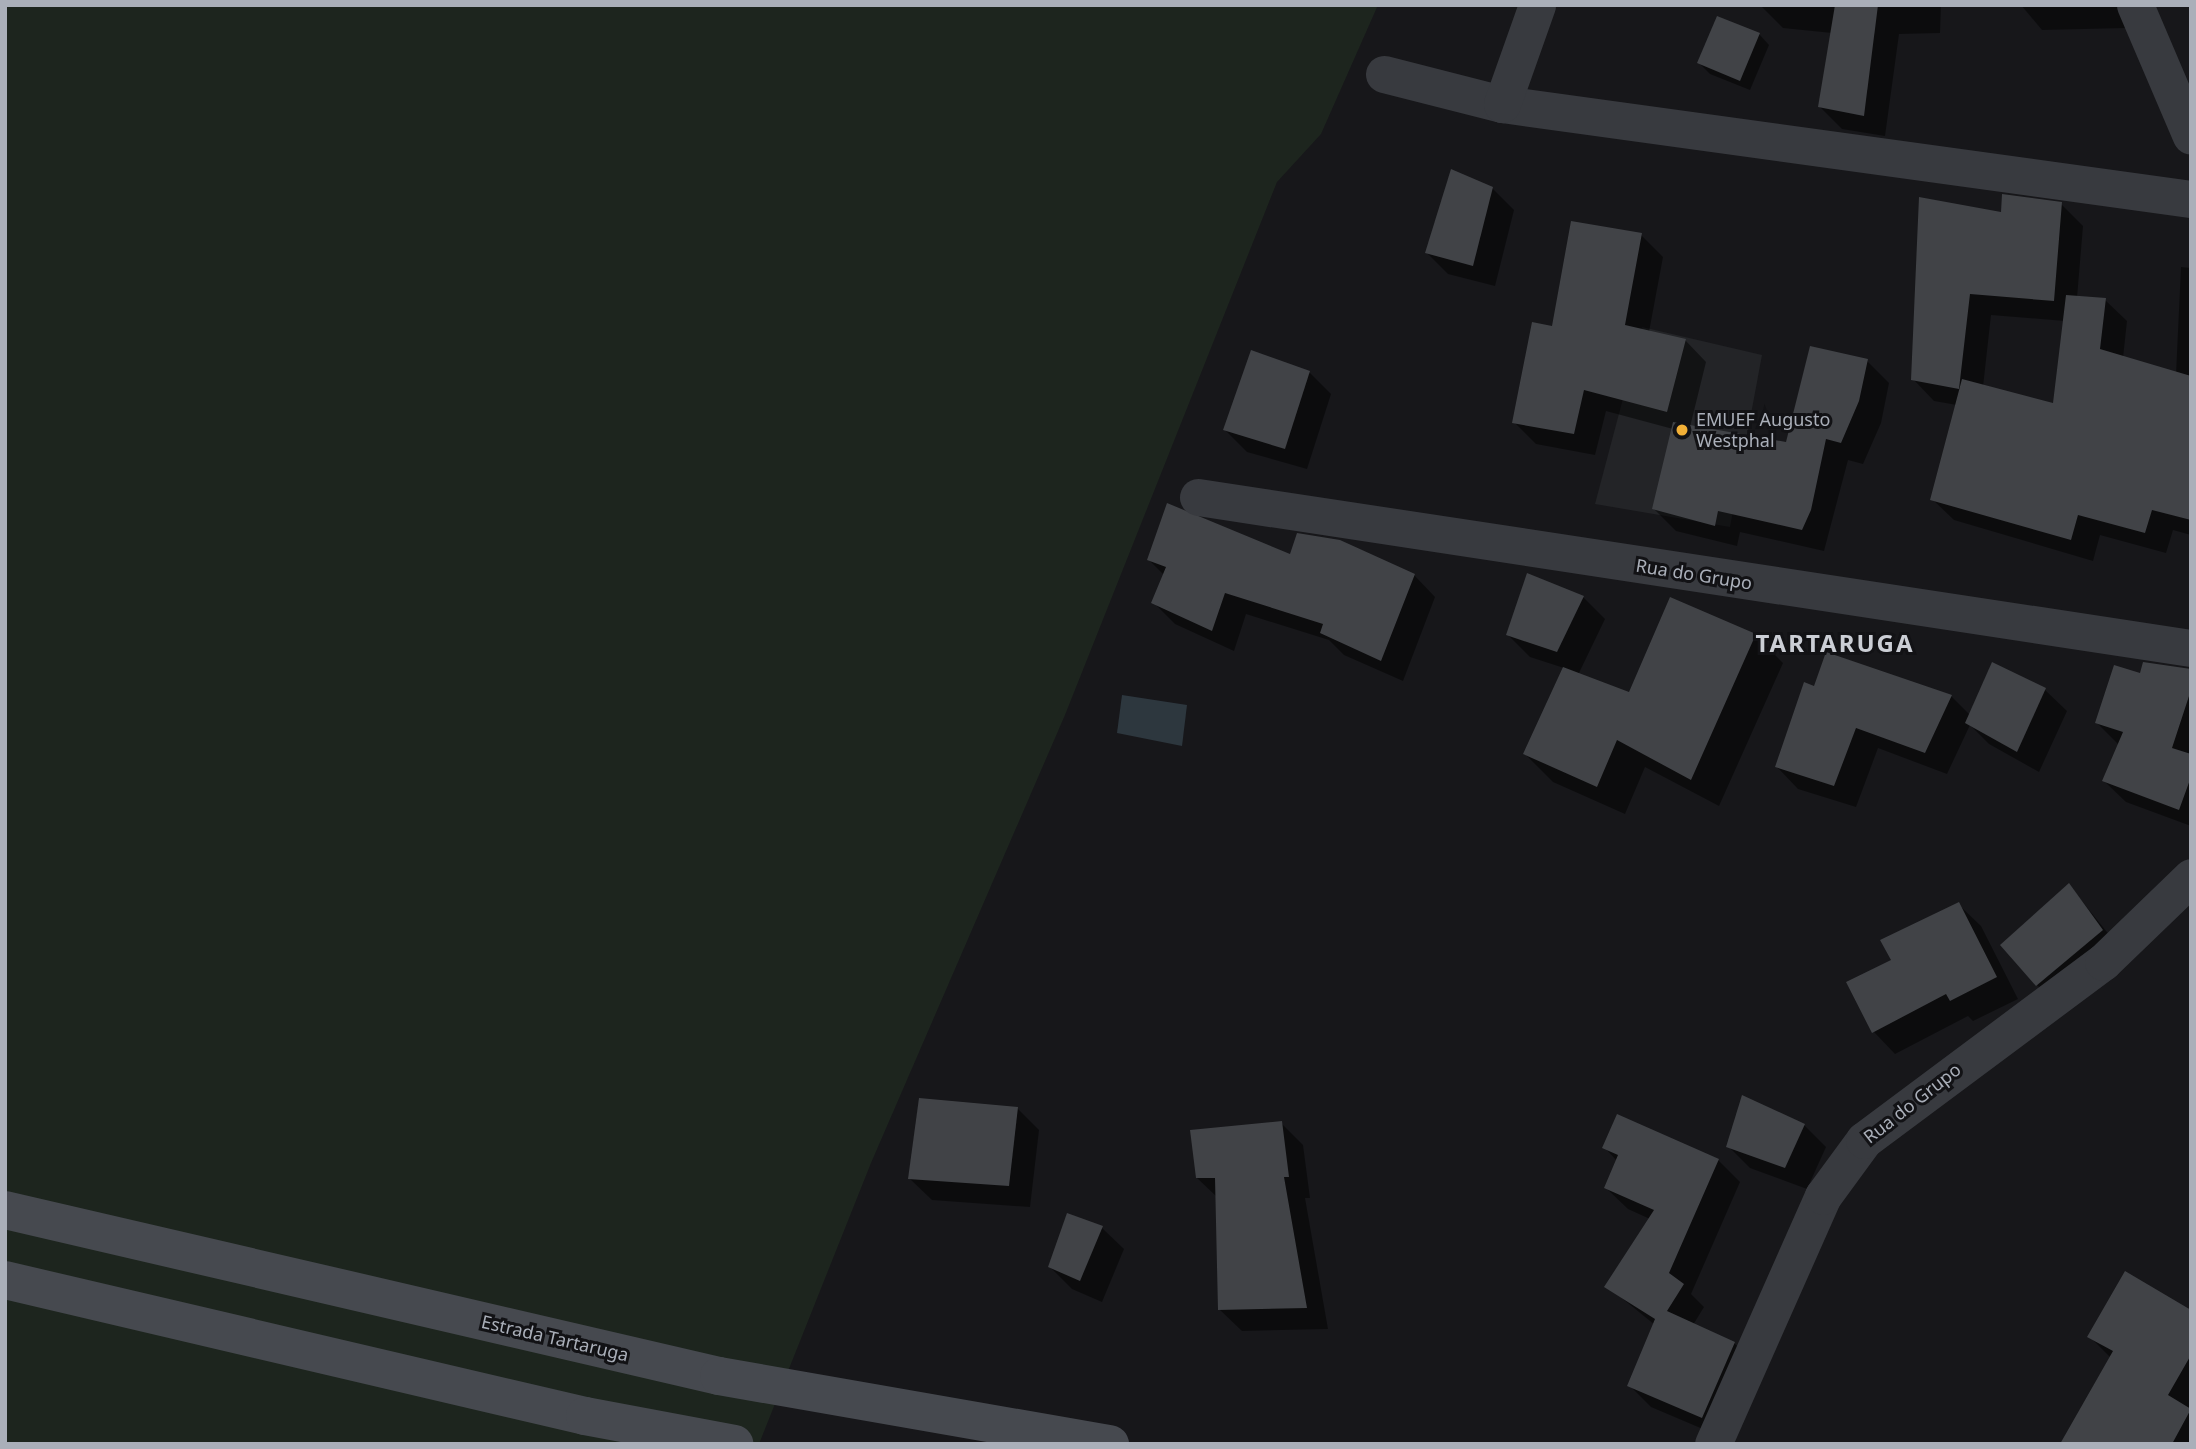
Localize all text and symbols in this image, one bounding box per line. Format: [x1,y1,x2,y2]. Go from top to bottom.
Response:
place label: EMUEF Augusto Westphal [1696,409,1830,452]
marker: EMUEF Augusto Westphal [1674,422,1690,438]
street label: Rua do Grupo [1634,554,1754,594]
district label: TARTARUGA [1757,629,1913,657]
street label: Rua do Grupo [1859,1058,1965,1148]
street label: Estrada Tartaruga [479,1311,631,1365]

